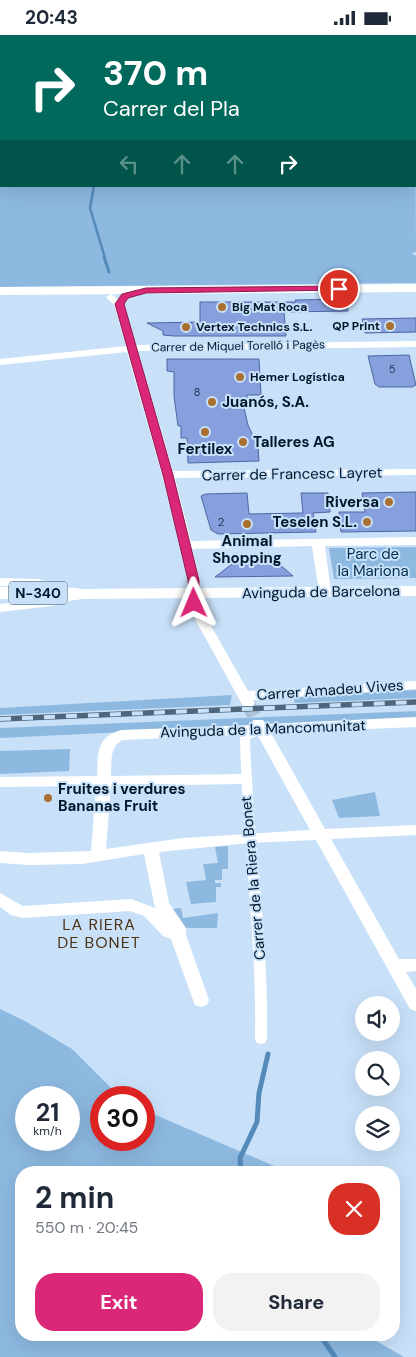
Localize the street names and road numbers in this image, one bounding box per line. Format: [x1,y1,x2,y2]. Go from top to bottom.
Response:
street label: Carrer de Miquel Torelló i Pagès [151,336,325,356]
street label: Carrer de Francesc Layret [201,462,383,486]
road number: N-340 [9,581,67,605]
street label: Avinguda de Barcelona [242,581,400,603]
street label: Carrer Amadeu Vives [256,675,404,705]
street label: Avinguda de la Mancomunitat [160,715,366,743]
street label: Carrer de la Riera Bonet [236,795,270,961]

